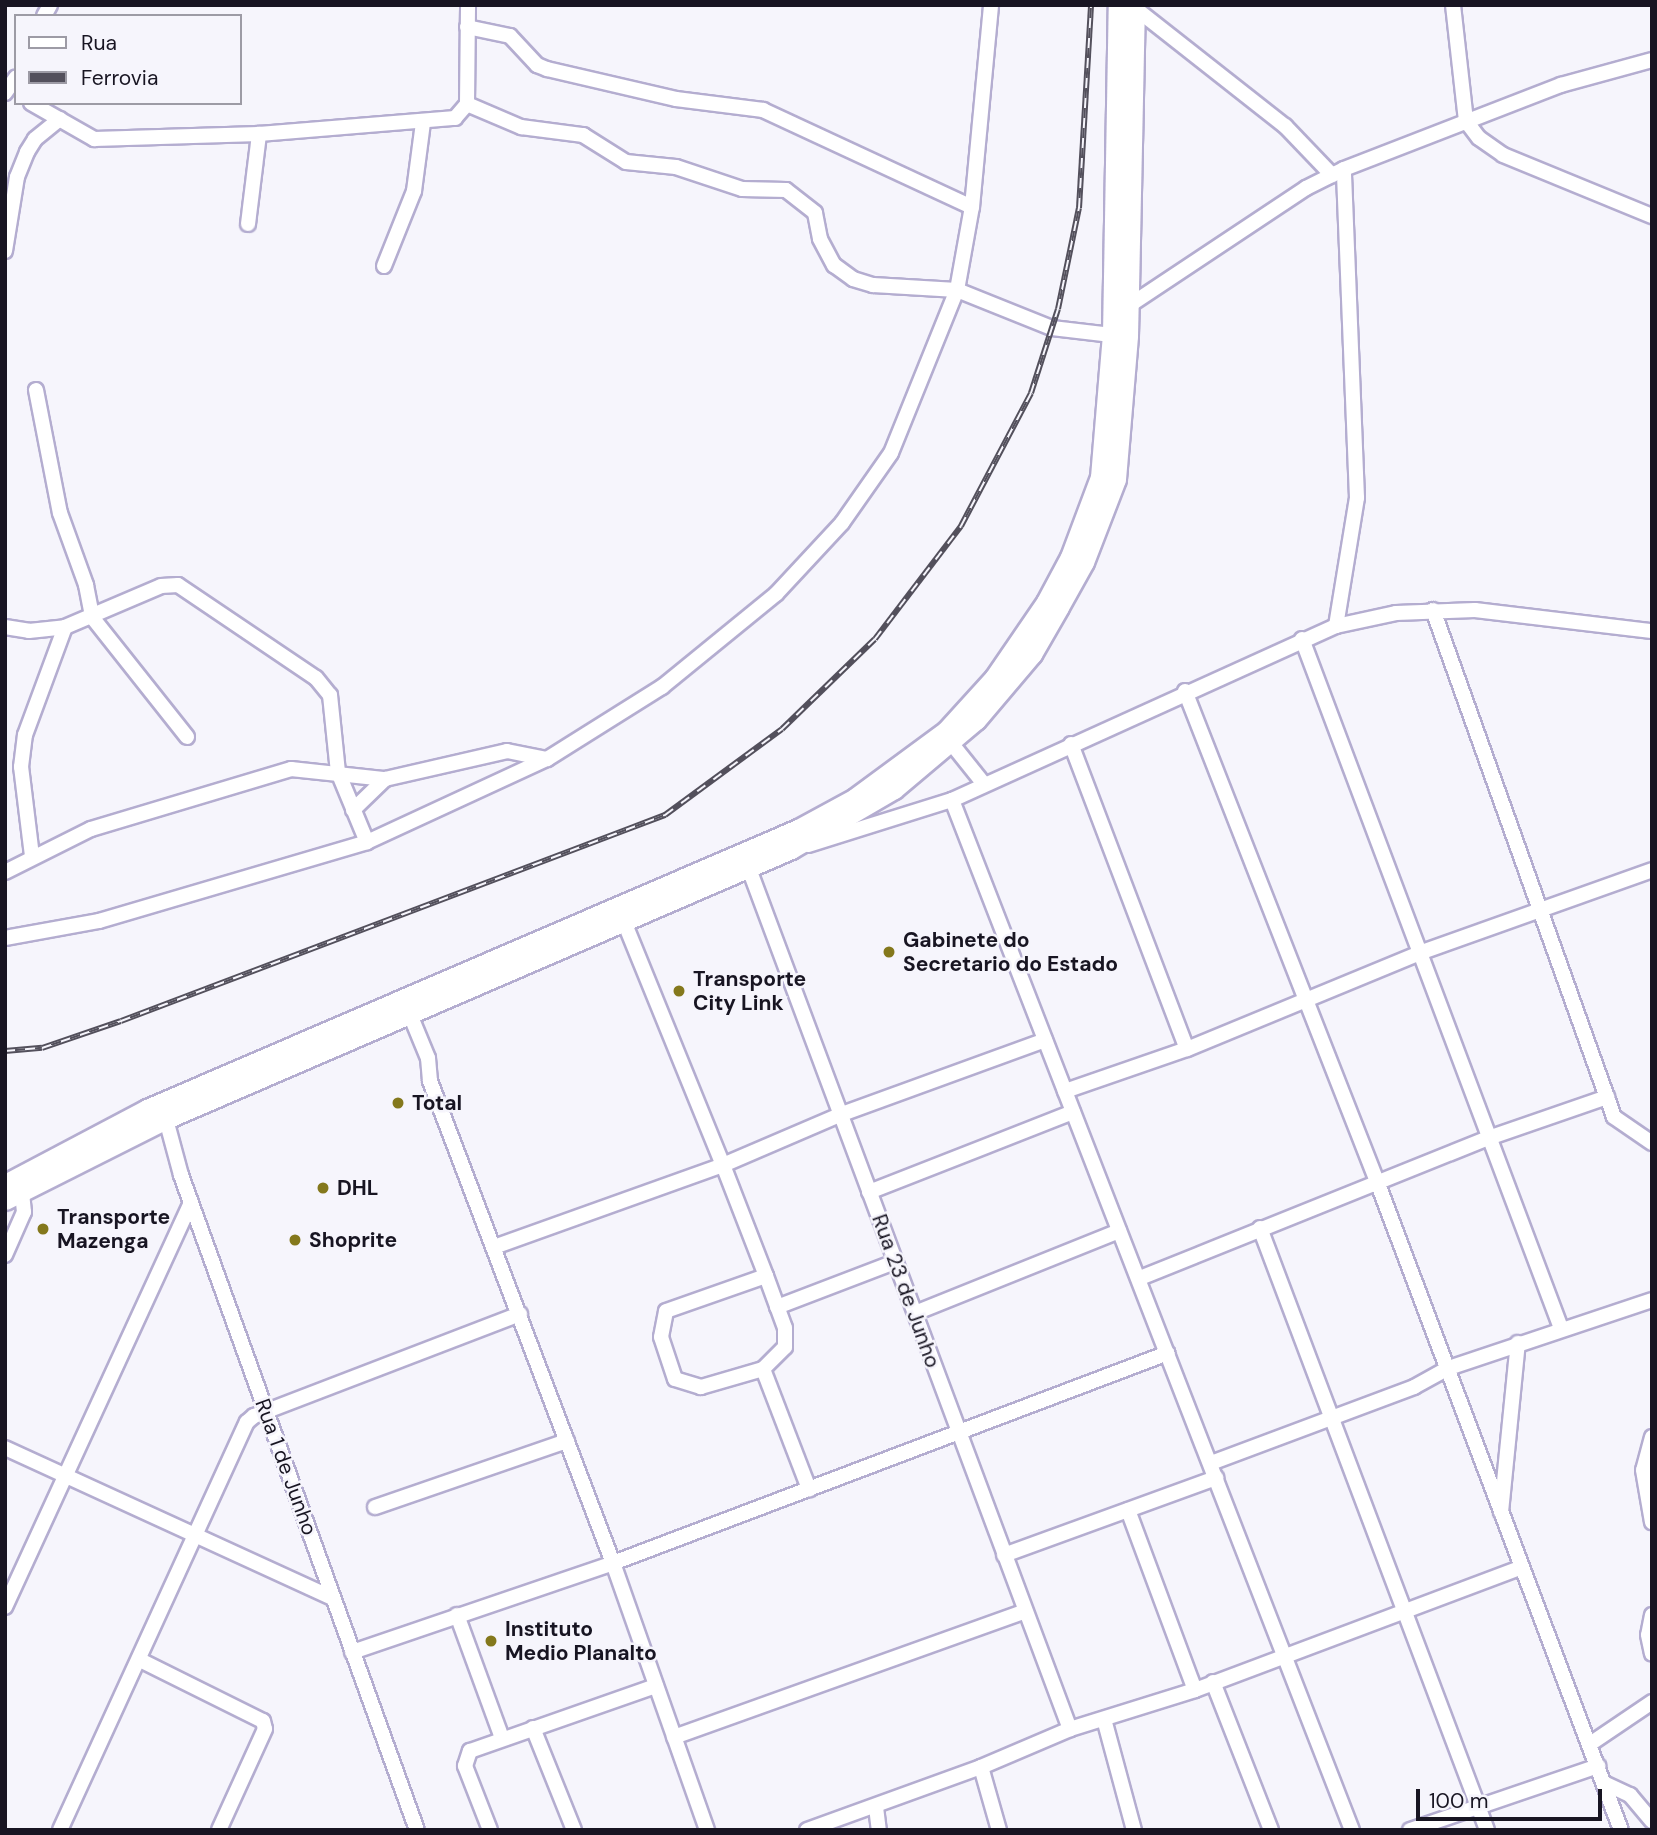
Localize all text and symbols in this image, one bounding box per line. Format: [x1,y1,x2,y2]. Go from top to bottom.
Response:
legend [14,14,242,105]
text: Rua [81,29,117,57]
text: Ferrovia [81,64,158,92]
place label: Gabinete do Secretario do Estado [903,927,1118,977]
marker: Gabinete do Secretario do Estado [881,944,897,960]
place label: Transporte City Link [693,966,806,1016]
marker: Transporte City Link [671,983,687,999]
place label: Total [412,1090,462,1116]
marker: Total [390,1095,406,1111]
place label: DHL [337,1175,379,1201]
marker: DHL [315,1180,331,1196]
place label: Transporte Mazenga [57,1204,170,1254]
street label: Rua 23 de Junho [867,1211,945,1371]
marker: Transporte Mazenga [35,1221,51,1237]
place label: Shoprite [309,1227,397,1253]
marker: Shoprite [287,1232,303,1248]
street label: Rua 1 de Junho [250,1395,322,1539]
place label: Instituto Medio Planalto [505,1616,657,1666]
marker: Instituto Medio Planalto [483,1633,499,1649]
scale bar [1419,1776,1604,1820]
text: 100 m [1429,1787,1489,1815]

